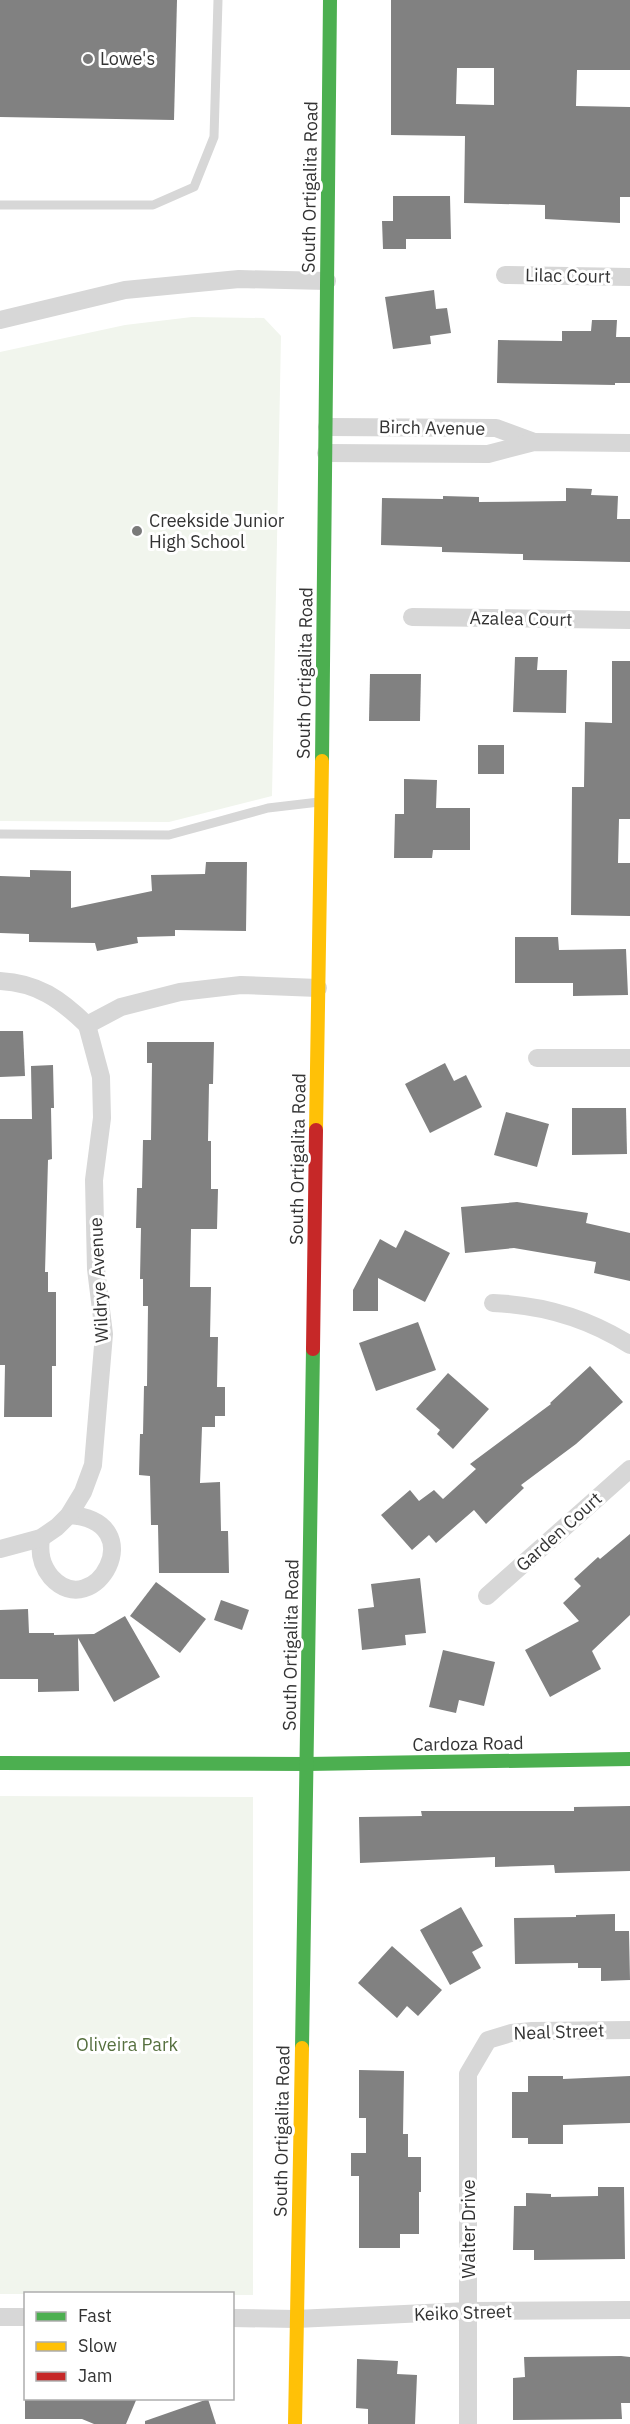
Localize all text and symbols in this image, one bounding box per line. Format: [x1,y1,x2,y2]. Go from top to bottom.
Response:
place label: Lowe's [100,47,155,70]
marker: Lowe's [81,52,95,66]
street label: South Ortigalita Road [297,101,322,273]
street label: Lilac Court [525,263,611,288]
street label: Birch Avenue [379,415,486,440]
place label: Creekside Junior High School [149,509,285,553]
marker: Creekside Junior High School [130,524,144,538]
street label: South Ortigalita Road [292,587,317,759]
street label: Azalea Court [469,606,573,631]
street label: South Ortigalita Road [285,1073,310,1245]
street label: Wildrye Avenue [84,1217,113,1343]
street label: Garden Court [511,1487,606,1576]
street label: South Ortigalita Road [278,1559,303,1731]
street label: Cardoza Road [412,1731,524,1756]
street label: Neal Street [513,2018,605,2045]
park label: Oliveira Park [76,2033,179,2056]
street label: South Ortigalita Road [269,2045,294,2217]
street label: Walter Drive [457,2179,480,2279]
legend [24,2292,234,2400]
street label: Keiko Street [413,2299,512,2326]
text: Fast [78,2304,112,2327]
text: Slow [78,2334,117,2357]
text: Jam [78,2364,113,2387]

